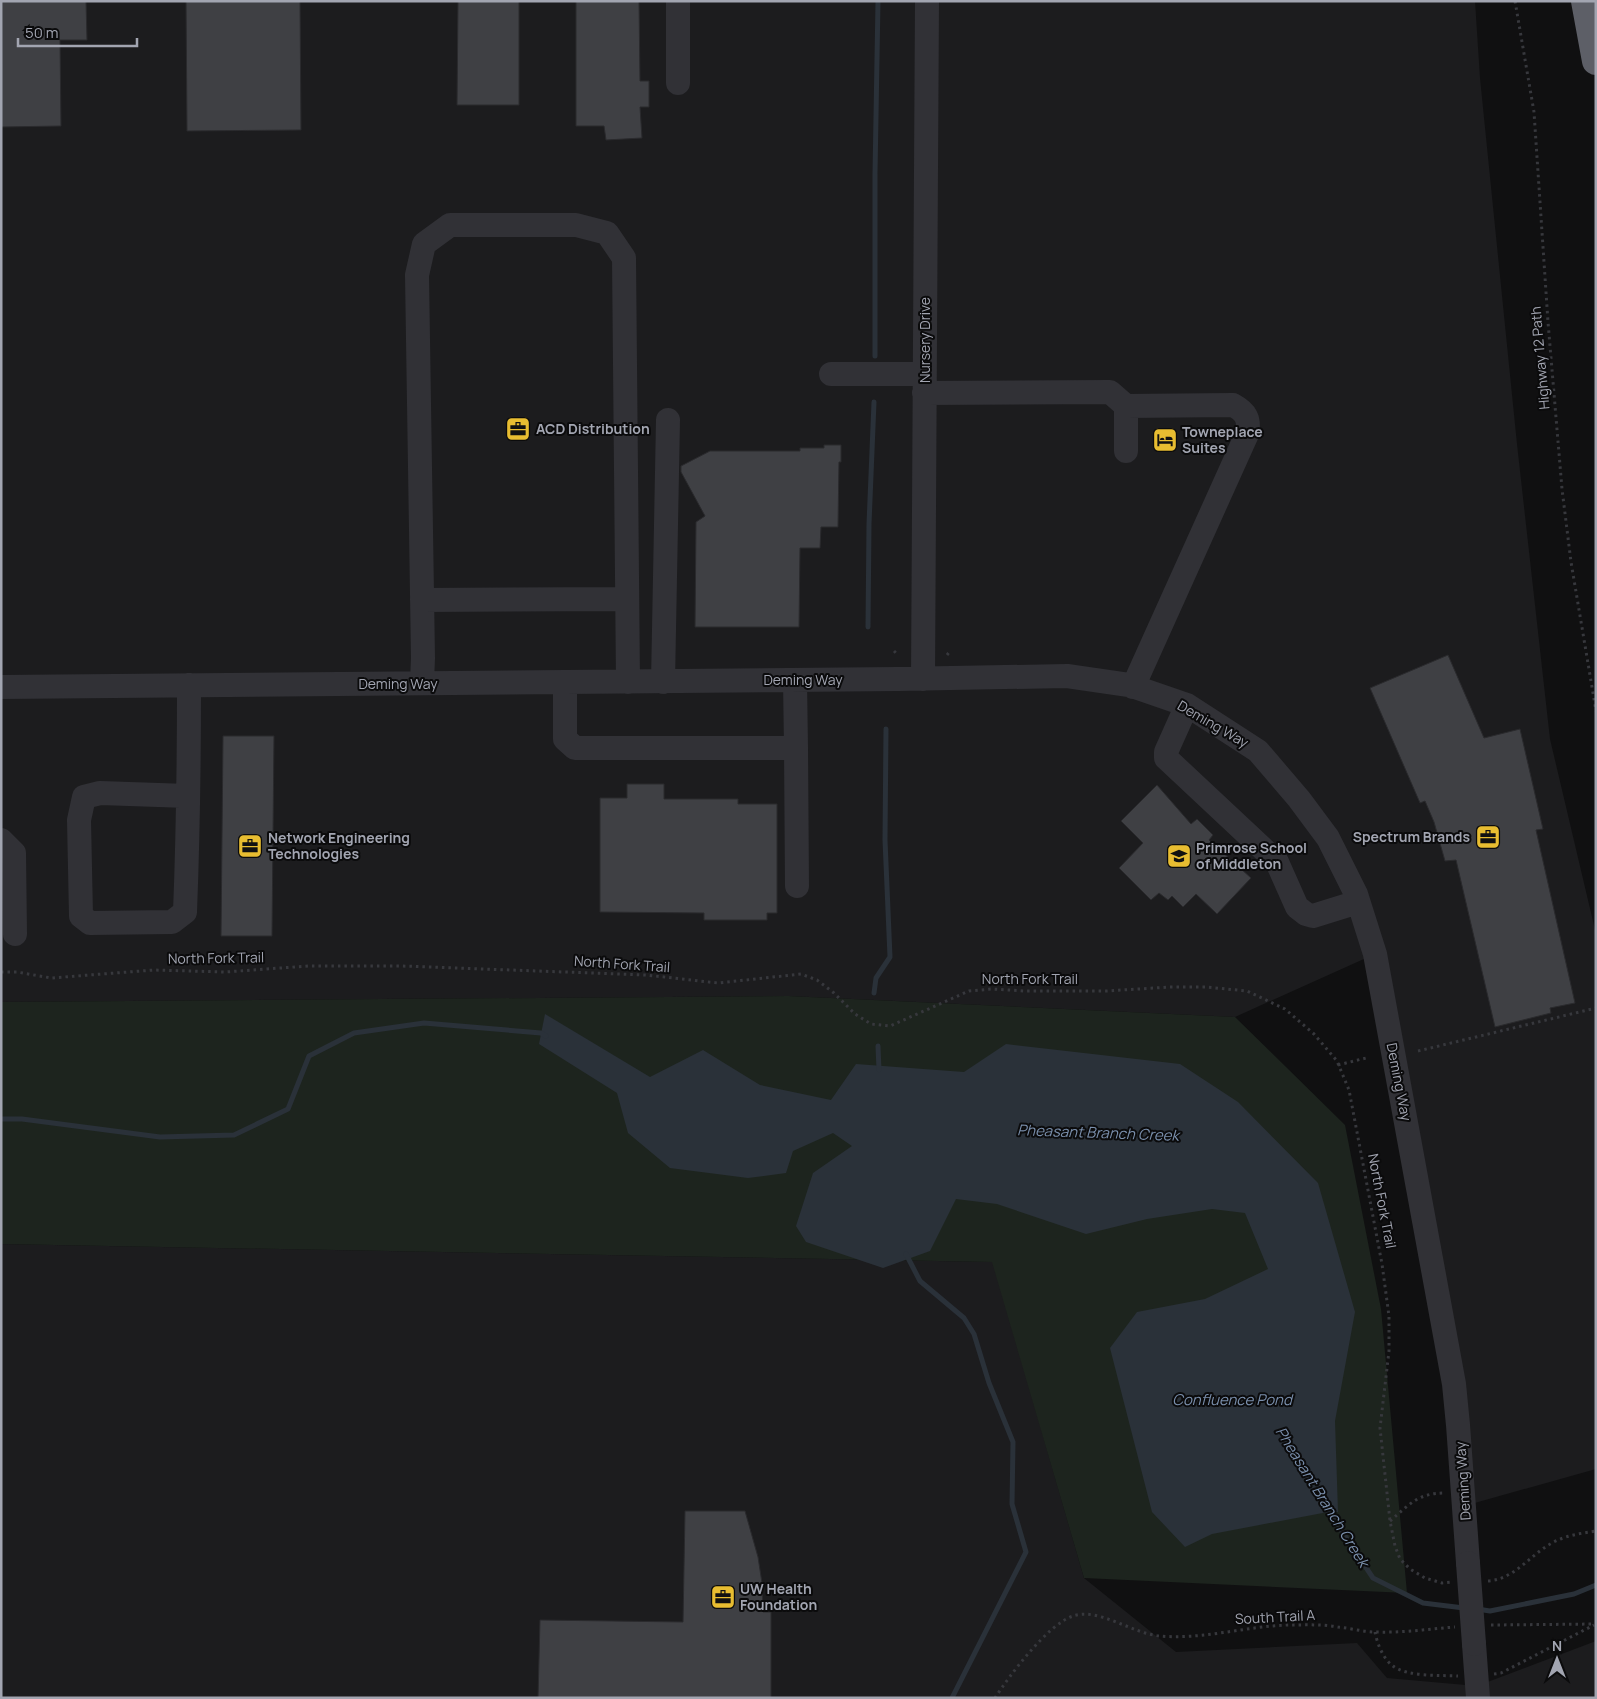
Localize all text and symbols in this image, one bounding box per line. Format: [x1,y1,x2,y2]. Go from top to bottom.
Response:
scale bar [18,15,136,47]
text: 50 m [25,22,59,43]
street label: Nursery Drive [915,297,934,383]
street label: Highway 12 Path [1526,306,1553,410]
office icon: ACD Distribution [505,416,531,442]
place label: ACD Distribution [536,419,650,438]
place label: Towneplace Suites [1182,422,1263,457]
hotel icon: Towneplace Suites [1152,427,1178,453]
street label: Deming Way [763,670,843,689]
street label: Deming Way [358,674,438,693]
street label: Deming Way [1174,696,1253,752]
office icon: Spectrum Brands [1475,824,1501,850]
place label: Spectrum Brands [1353,827,1470,846]
place label: Network Engineering Technologies [268,828,410,863]
office icon: Network Engineering Technologies [237,833,263,859]
place label: Primrose School of Middleton [1196,838,1307,873]
school or university icon: Primrose School of Middleton [1166,843,1192,869]
street label: North Fork Trail [168,947,264,968]
street label: North Fork Trail [573,951,671,976]
street label: North Fork Trail [982,969,1078,988]
street label: Deming Way [1383,1041,1416,1123]
water label: Pheasant Branch Creek [1017,1119,1182,1146]
street label: North Fork Trail [1364,1152,1401,1250]
water label: Confluence Pond [1172,1389,1294,1410]
water label: Pheasant Branch Creek [1271,1423,1376,1573]
street label: Deming Way [1450,1440,1475,1521]
place label: UW Health Foundation [740,1579,817,1614]
office icon: UW Health Foundation [710,1584,736,1610]
street label: South Trail A [1234,1605,1316,1628]
north arrow [1532,1634,1582,1684]
text: N [1552,1636,1562,1655]

